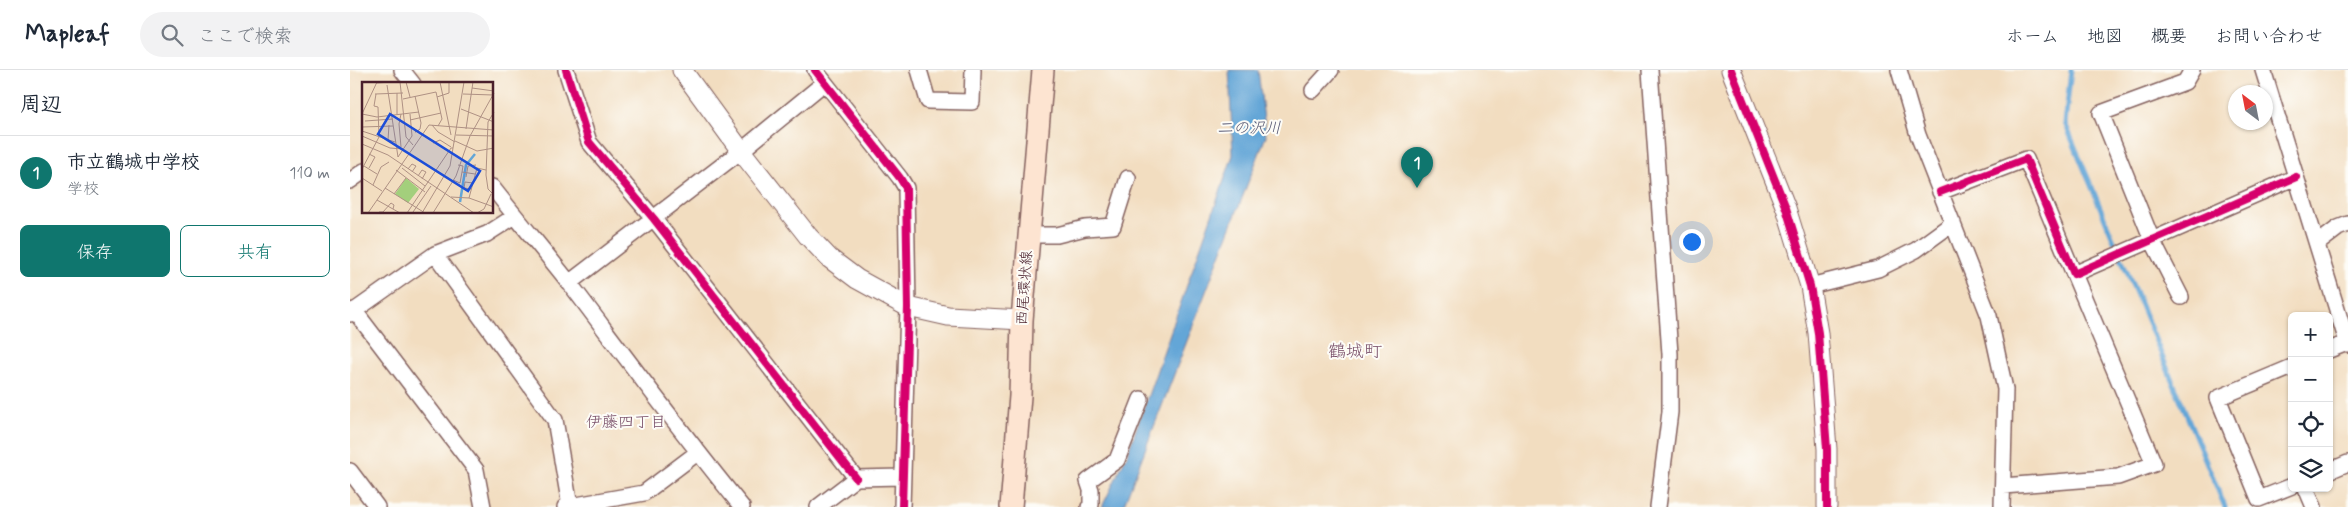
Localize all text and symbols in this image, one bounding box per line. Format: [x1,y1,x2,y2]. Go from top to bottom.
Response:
search box [140,12,490,57]
text: Mapleaf [25,19,110,50]
icon: search [158,21,186,49]
text: ここで検索 [198,24,293,49]
text: ホーム [2006,25,2059,49]
text: 地図 [2087,25,2123,49]
text: 概要 [2151,25,2187,49]
text: お問い合わせ [2215,25,2323,49]
inset map [362,82,494,214]
north arrow [2228,85,2273,130]
text: 周辺 [20,91,62,119]
water label: 二の沢川 [1217,118,1281,139]
pin: 1 [1401,147,1433,188]
text: 市立鶴城中学校 [67,150,200,175]
text: 1 [32,163,40,184]
text: 110 m [289,163,330,184]
text: 学校 [67,179,99,200]
button: 保存 [20,225,170,277]
button: 共有 [180,225,330,277]
your location [1679,229,1705,255]
street label: 西尾環状線 [1012,250,1038,326]
map controls [2288,312,2333,492]
button: + [2288,312,2333,357]
district label: 鶴城町 [1328,340,1382,364]
button: − [2288,357,2333,402]
button: locate [2288,402,2333,447]
district label: 伊藤四丁目 [586,412,666,433]
button: layers [2288,447,2333,492]

